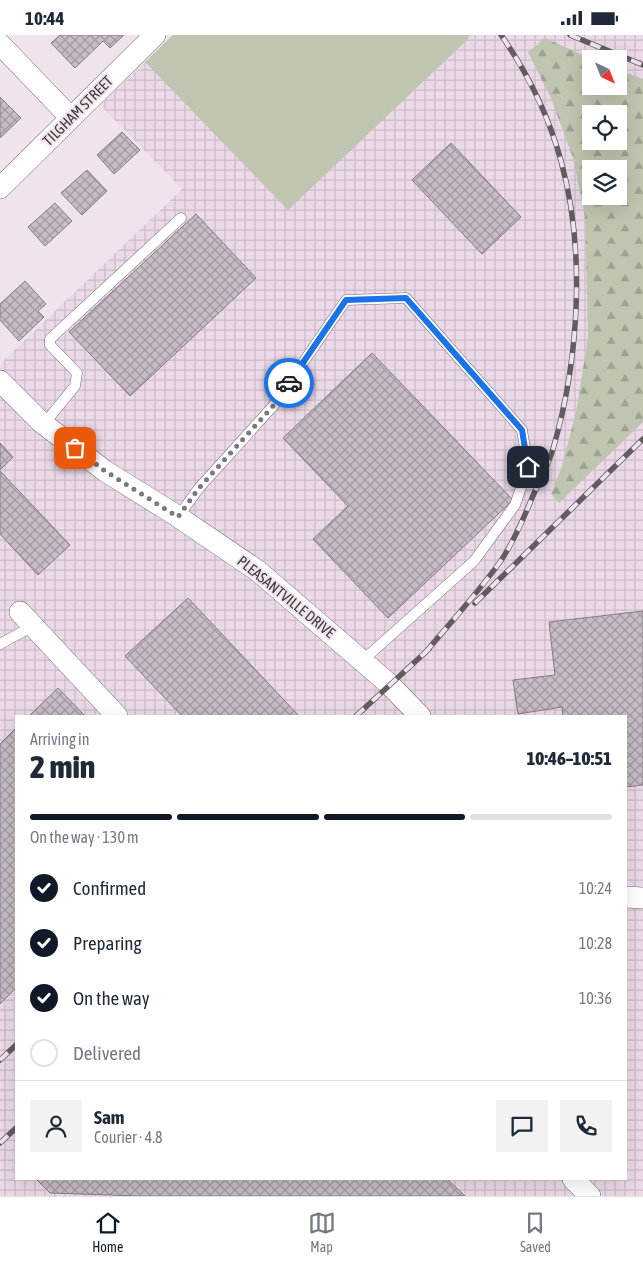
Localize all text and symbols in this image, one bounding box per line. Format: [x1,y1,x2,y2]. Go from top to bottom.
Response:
text: 10:44 [25,7,64,29]
north arrow [582,50,628,95]
map controls [582,50,627,205]
street label: TILGHAM STREET [39,72,116,149]
button: locate [582,105,627,150]
button: layers [582,160,627,205]
courier [264,358,314,408]
icon: car [275,369,303,397]
pin [54,427,96,469]
icon: bag [61,434,89,462]
pin [507,446,549,488]
icon: home [514,453,542,481]
street label: PLEASANTVILLE DRIVE [234,552,339,642]
text: Arriving in [30,730,90,748]
text: 10:46–10:51 [526,747,612,769]
text: 2 min [30,748,95,785]
text: On the way · 130 m [30,828,139,846]
icon: check [30,874,58,902]
text: Confirmed [73,877,146,899]
text: 10:24 [579,879,612,897]
icon: check [30,929,58,957]
text: Preparing [73,932,142,954]
text: 10:28 [579,934,612,952]
icon: check [30,984,58,1012]
text: On the way [73,987,150,1009]
text: 10:36 [579,989,612,1007]
text: Delivered [73,1042,141,1064]
button: person [30,1100,82,1152]
button: chat [496,1100,548,1152]
button: phone [560,1100,612,1152]
text: Sam [94,1106,125,1128]
text: Courier · 4.8 [94,1128,163,1146]
tab: Home [92,1209,123,1255]
tab: Map [308,1209,336,1255]
tab: Saved [520,1209,551,1255]

